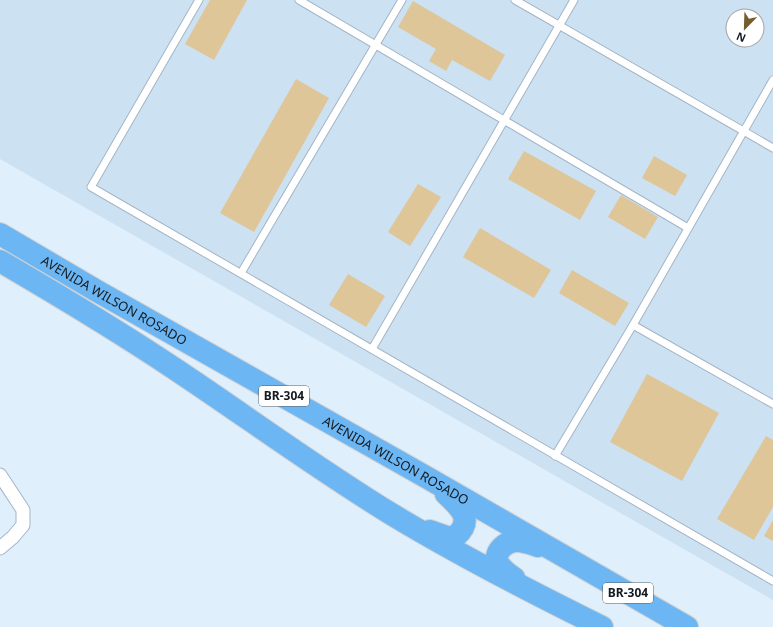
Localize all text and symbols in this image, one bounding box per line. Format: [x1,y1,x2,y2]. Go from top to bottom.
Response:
north arrow [725,8,765,48]
text: N [734,29,748,46]
street label: AVENIDA WILSON ROSADO [38,251,190,349]
road number: BR-304 [259,386,309,406]
street label: AVENIDA WILSON ROSADO [320,412,472,509]
road number: BR-304 [603,583,653,603]

